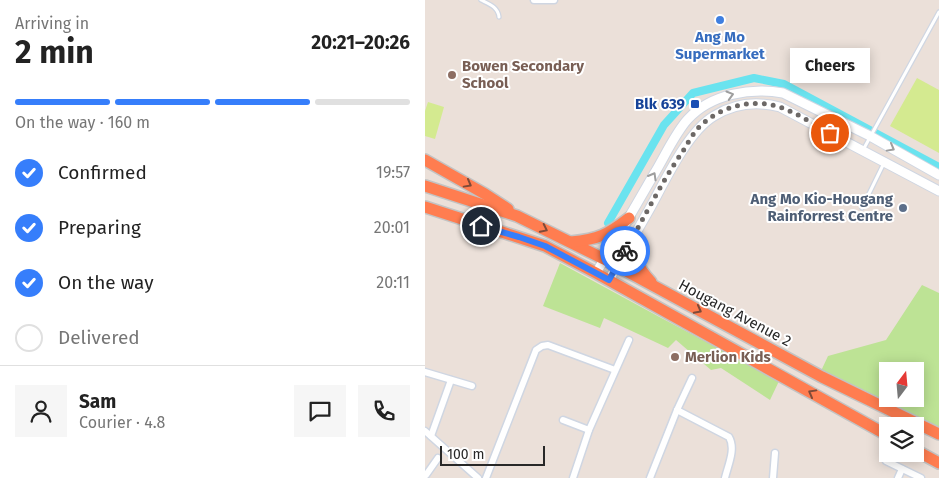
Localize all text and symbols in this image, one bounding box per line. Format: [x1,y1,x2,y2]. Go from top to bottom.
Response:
text: Arriving in [15,14,89,33]
marker: Ang Mo Supermarket [714,14,726,26]
place label: Ang Mo Supermarket [675,28,765,63]
text: 20:21–20:26 [311,31,410,54]
text: 2 min [15,33,94,71]
callout: Cheers [790,48,870,83]
text: Cheers [805,56,855,75]
place label: Bowen Secondary School [462,57,584,92]
marker: Bowen Secondary School [446,69,458,81]
one-way arrow [725,91,734,101]
place label: Blk 639 [635,95,685,113]
marker: Blk 639 [689,98,701,110]
pin [809,112,851,154]
text: On the way · 160 m [15,113,150,132]
icon: bag [816,119,844,147]
one-way arrow [886,142,895,152]
icon: check [15,159,43,187]
text: Confirmed [58,161,147,184]
text: 19:57 [376,163,410,182]
one-way arrow [647,172,657,181]
one-way arrow [462,177,471,187]
place label: Ang Mo Kio-Hougang Rainforrest Centre [750,190,894,225]
marker: Ang Mo Kio-Hougang Rainforrest Centre [897,202,909,214]
pin [460,205,502,247]
icon: home [467,212,495,240]
icon: check [15,214,43,242]
text: Preparing [58,216,141,239]
text: 20:01 [374,218,410,237]
one-way arrow [539,223,548,233]
courier [600,226,650,276]
icon: bike [611,237,639,265]
icon: check [15,269,43,297]
text: On the way [58,271,154,294]
text: 20:11 [376,273,410,292]
street label: Hougang Avenue 2 [676,276,794,350]
one-way arrow [693,303,702,313]
text: Delivered [58,326,140,349]
place label: Merlion Kids [685,348,771,366]
marker: Merlion Kids [669,351,681,363]
north arrow [879,362,924,408]
map controls [879,362,924,462]
button: person [15,385,67,437]
button: chat [294,385,346,437]
button: phone [358,385,410,437]
one-way arrow [808,389,817,399]
text: Sam [79,390,116,413]
text: Courier · 4.8 [79,413,165,432]
button: layers [879,417,924,462]
scale bar [440,443,545,466]
text: 100 m [447,446,484,463]

